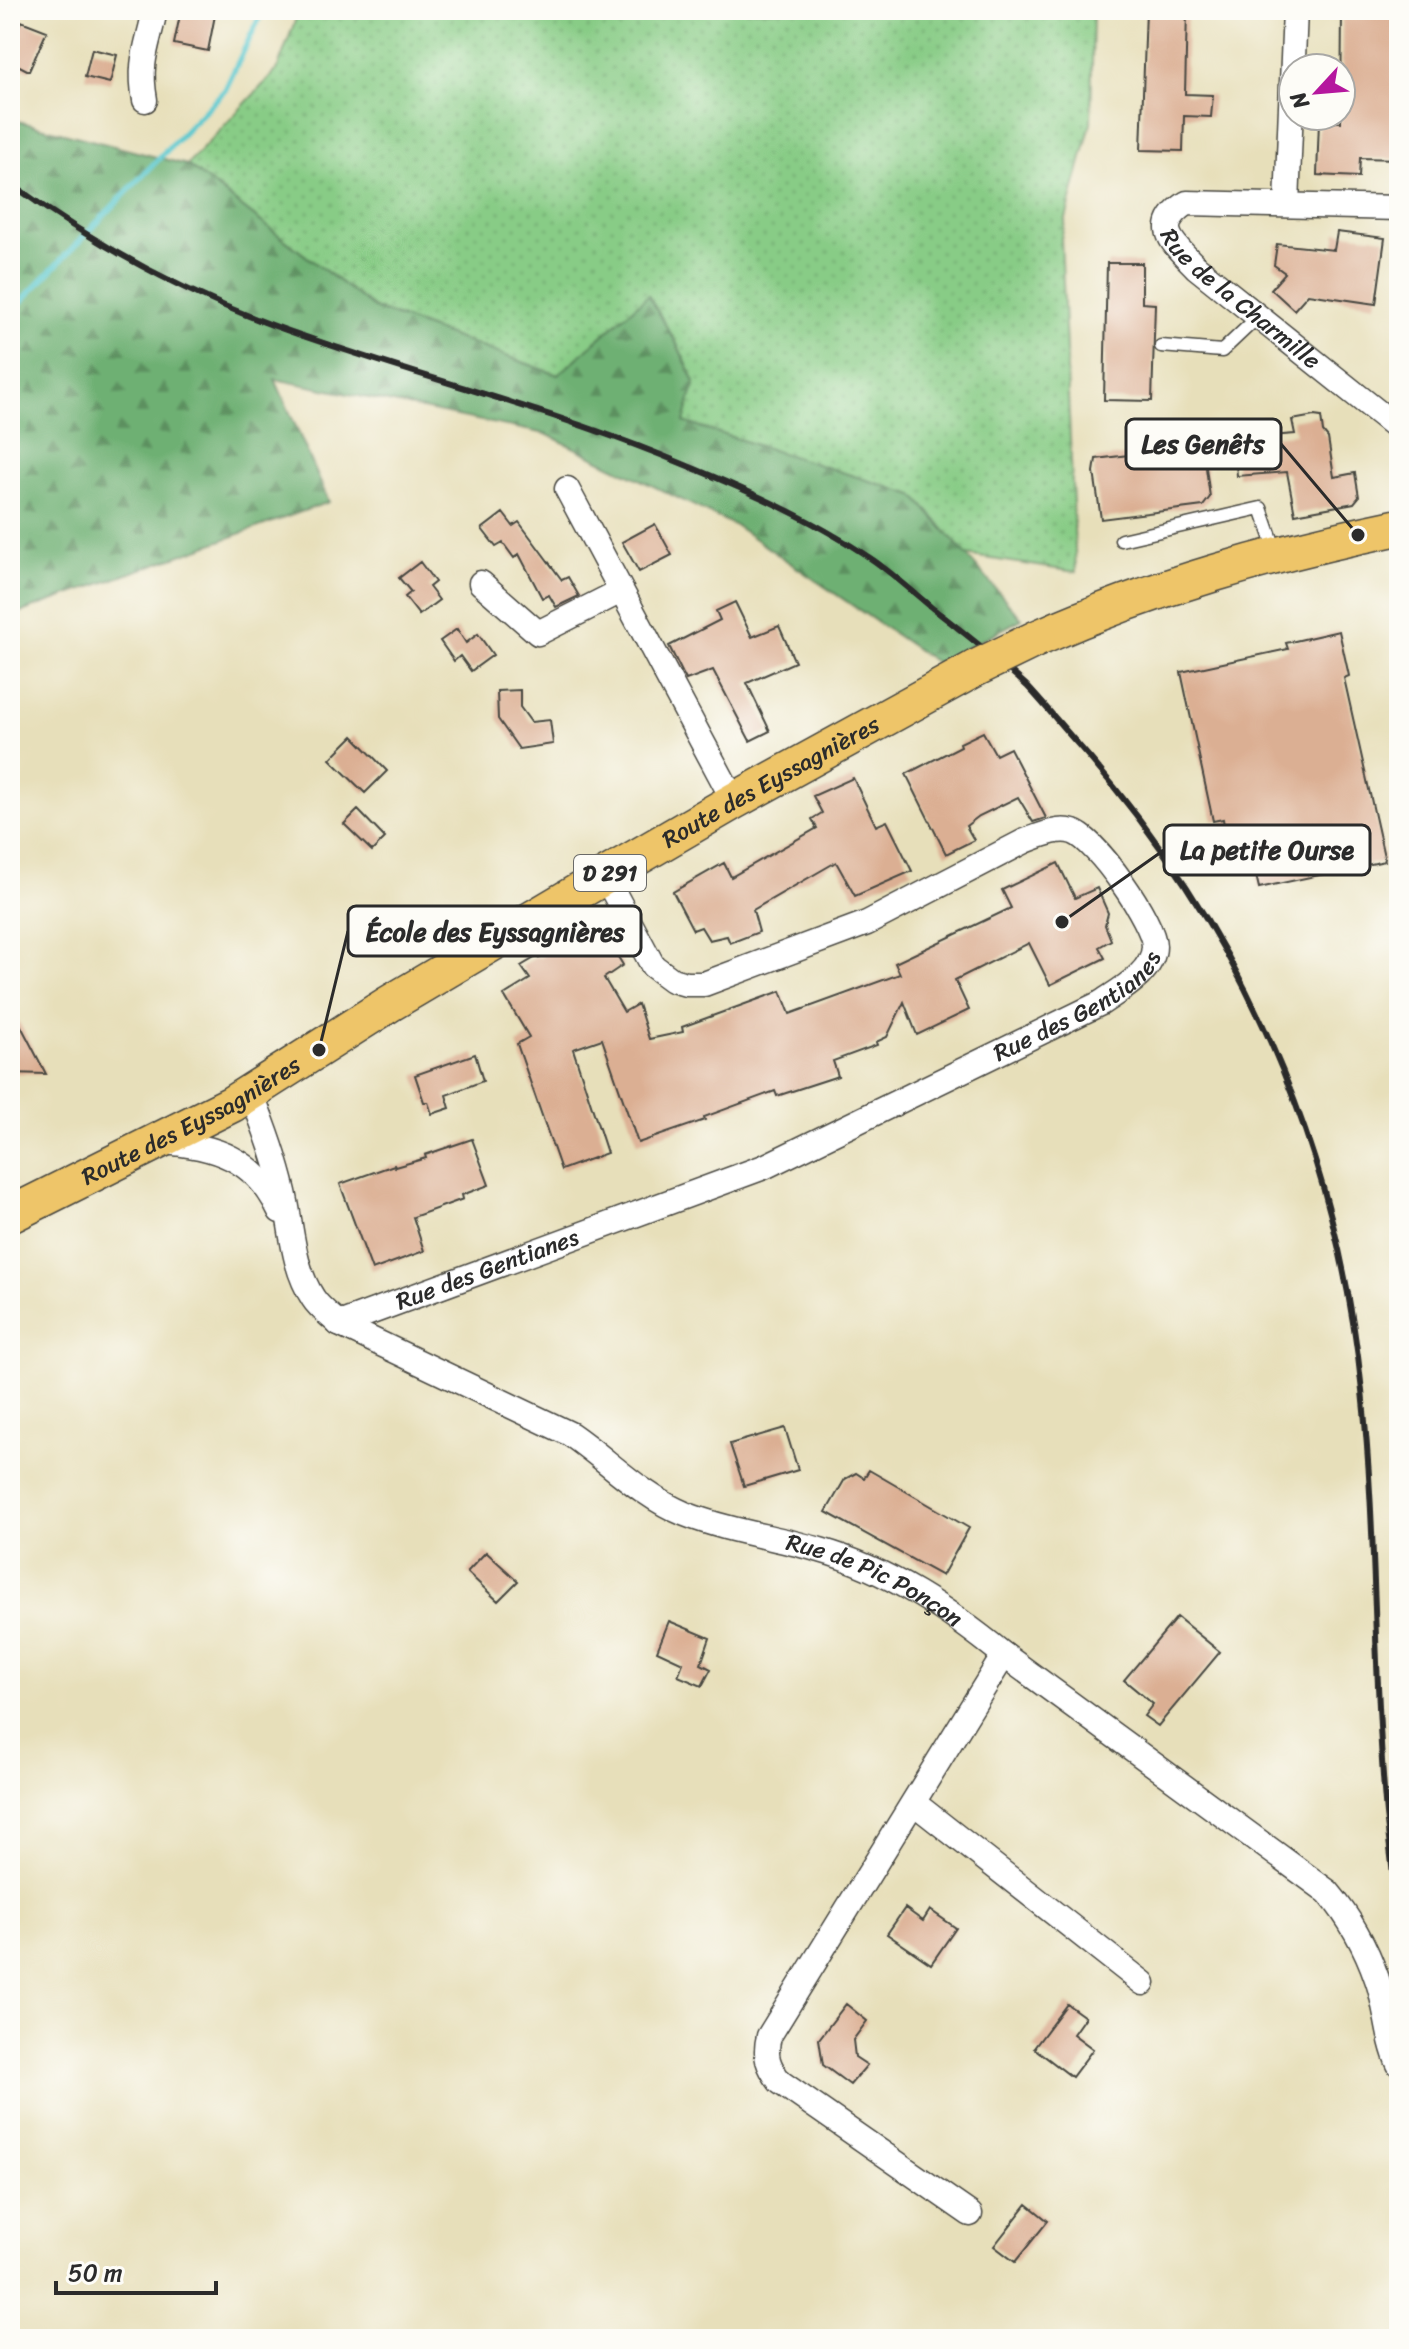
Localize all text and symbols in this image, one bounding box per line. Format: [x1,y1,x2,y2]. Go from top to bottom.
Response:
north arrow [1277,52,1357,132]
text: N [1278,84,1321,117]
street label: Rue de la Charmille [1148,221,1331,380]
callout: Les Genêts [1126,419,1281,469]
text: Les Genêts [1141,421,1266,467]
street label: Route des Eyssagnières [654,703,888,860]
callout: La petite Ourse [1164,825,1370,875]
text: La petite Ourse [1180,827,1354,873]
road number: D 291 [574,855,646,891]
callout: École des Eyssagnières [348,906,641,956]
text: École des Eyssagnières [365,909,626,955]
street label: Rue des Gentianes [986,945,1173,1074]
street label: Route des Eyssagnières [74,1044,310,1197]
street label: Rue des Gentianes [390,1216,585,1322]
street label: Rue de Pic Ponçon [782,1521,972,1638]
scale bar [56,2245,216,2295]
text: 50 m [68,2252,123,2294]

